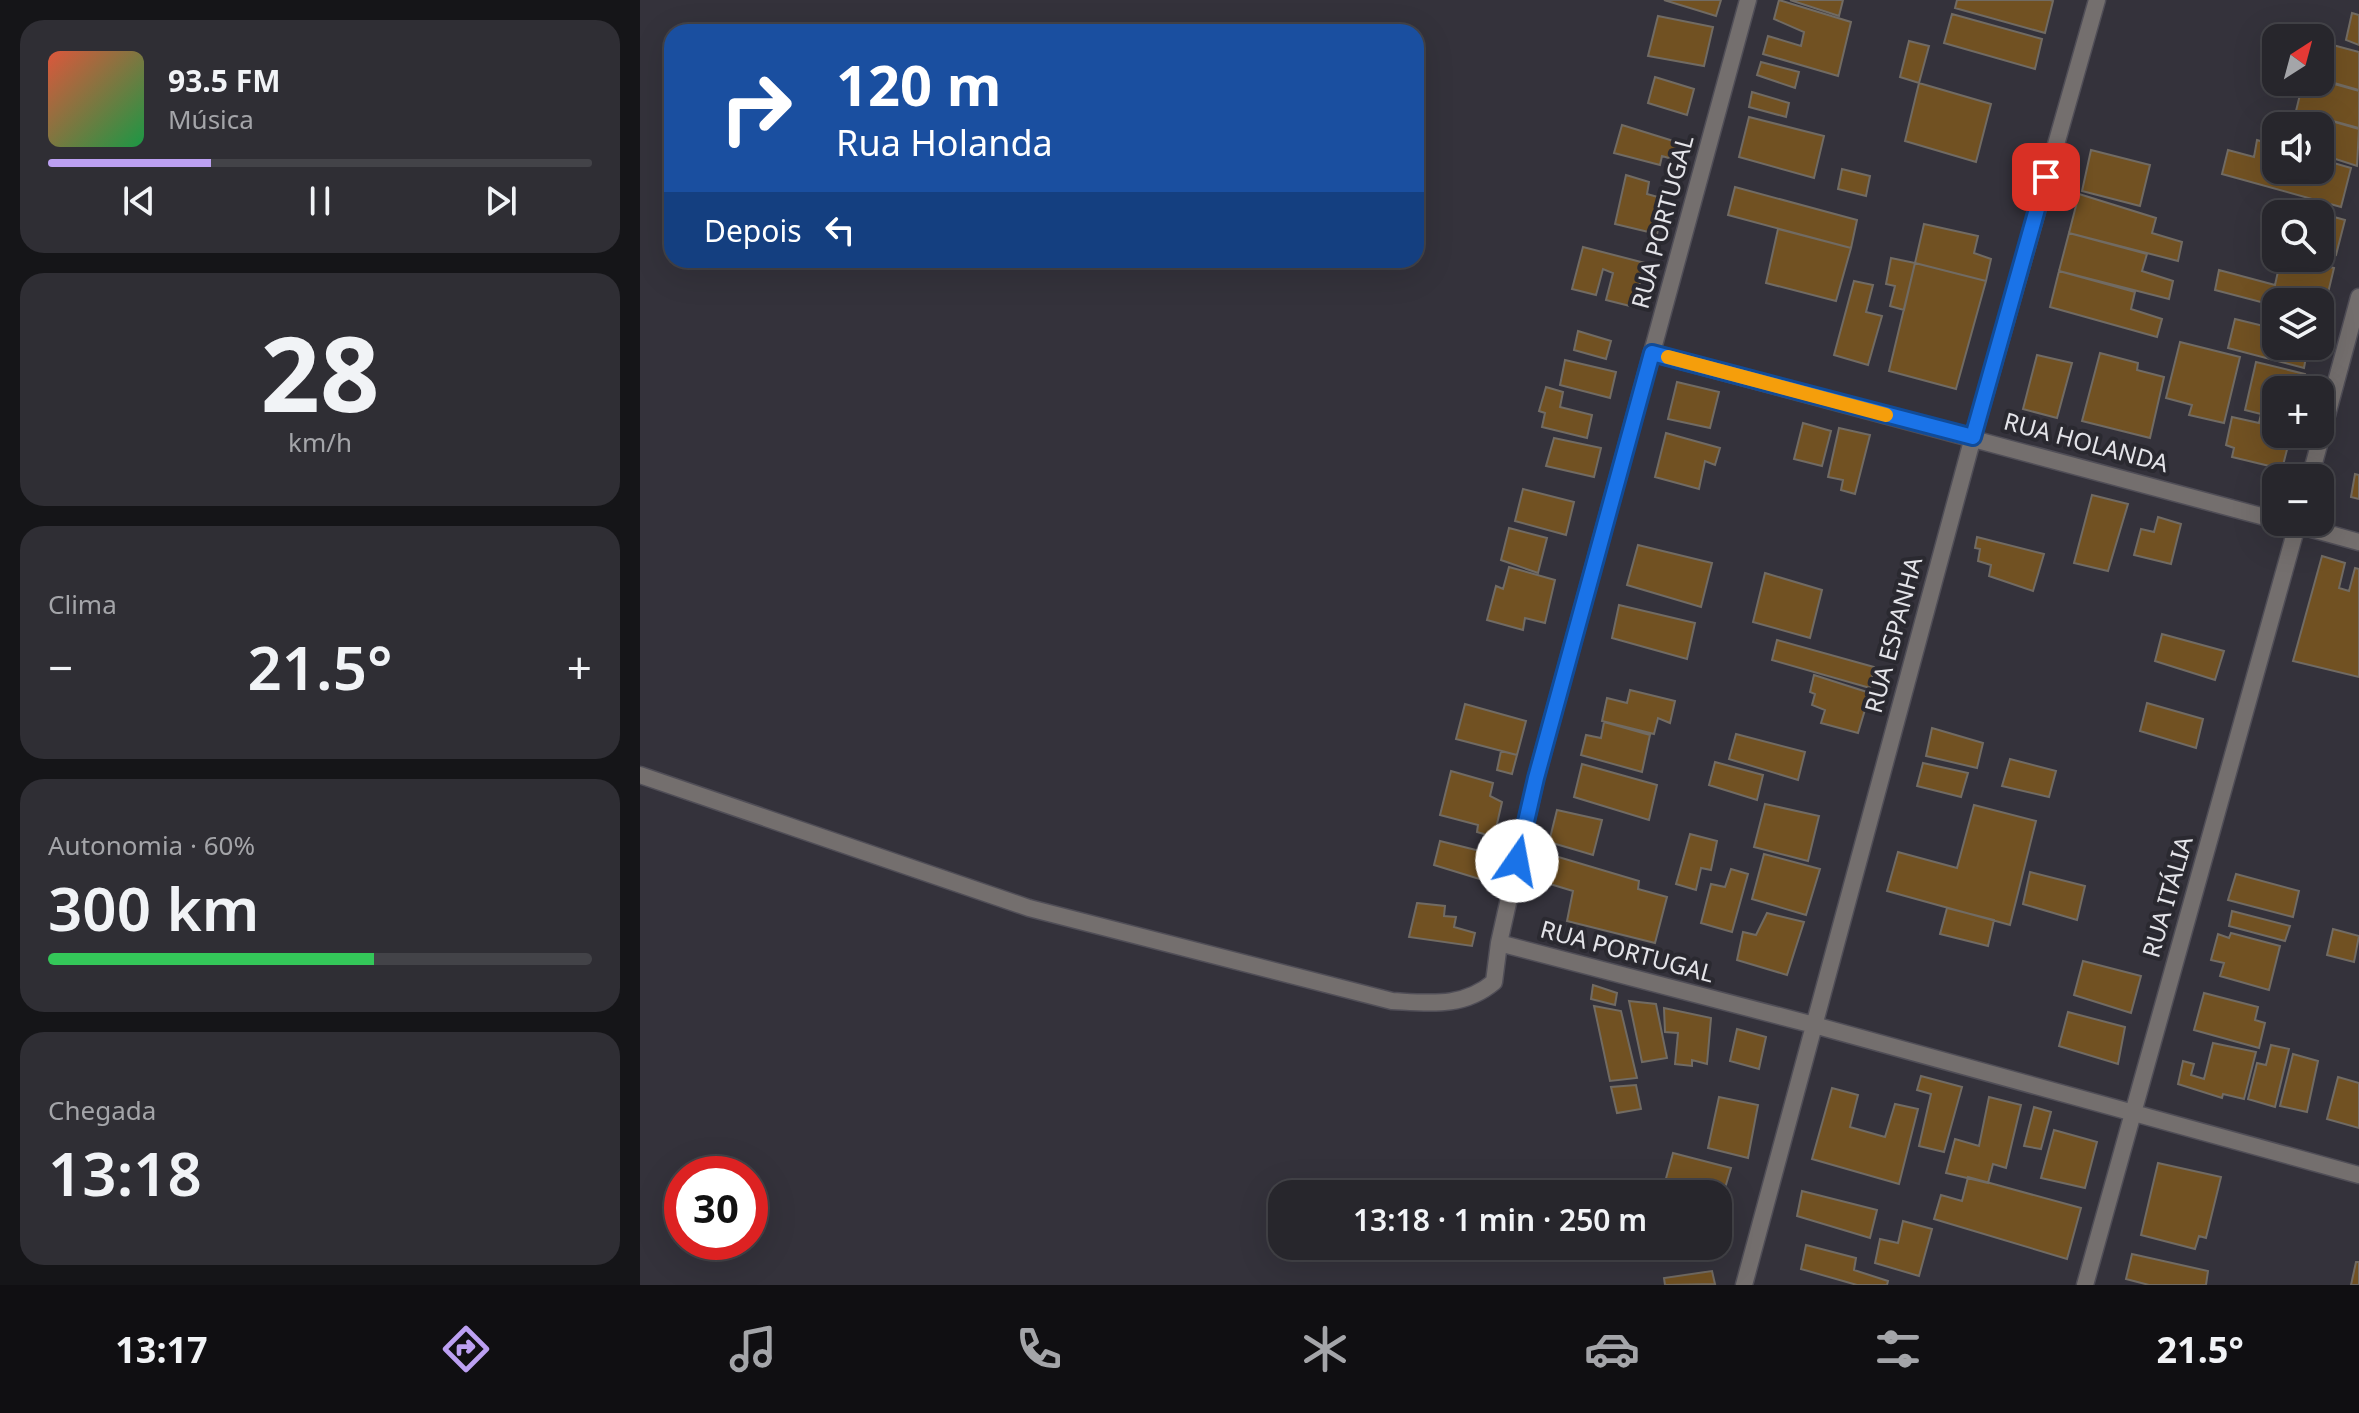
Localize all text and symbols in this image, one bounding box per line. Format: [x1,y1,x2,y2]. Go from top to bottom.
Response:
north arrow [2262,24,2334,96]
map controls [2262,24,2334,536]
text: 120 m [836,46,1001,122]
icon: right [704,56,808,160]
text: 93.5 FM [168,60,280,101]
text: Música [168,101,254,137]
button: sound [2262,112,2334,184]
text: Rua Holanda [836,118,1053,167]
street label: RUA PORTUGAL [1623,131,1701,312]
pin [2012,143,2080,211]
icon: arrive [2024,155,2068,199]
icon: previous [117,179,161,223]
icon: pause [298,179,342,223]
icon: next [479,179,523,223]
button: search [2262,200,2334,272]
icon: left [818,208,862,252]
text: Depois [704,210,802,251]
button: layers [2262,288,2334,360]
text: 28 [261,301,379,442]
button: + [2262,376,2334,448]
street label: RUA HOLANDA [2001,404,2173,480]
text: km/h [288,424,352,460]
button: − [2262,464,2334,536]
street label: RUA ESPANHA [1856,552,1929,716]
text: Clima [48,586,117,622]
text: 21.5° [247,626,393,708]
text: − [48,637,73,697]
text: + [567,637,592,697]
position arrow [1475,819,1559,903]
text: Autonomia · 60% [48,827,255,863]
street label: RUA ITÁLIA [2133,831,2200,961]
text: 300 km [48,867,259,949]
street label: RUA PORTUGAL [1537,912,1718,990]
text: Chegada [48,1092,156,1128]
text: 13:18 [48,1132,202,1214]
speed limit sign: 30 [664,1156,768,1260]
text: 13:18 · 1 min · 250 m [1353,1199,1647,1240]
icon: directions [438,1321,494,1377]
icon: music [725,1321,781,1377]
icon: phone [1011,1321,1067,1377]
icon: climate [1297,1321,1353,1377]
icon: car [1584,1321,1640,1377]
icon: filters [1870,1321,1926,1377]
text: 13:17 [115,1325,208,1374]
text: 21.5° [2157,1325,2244,1374]

